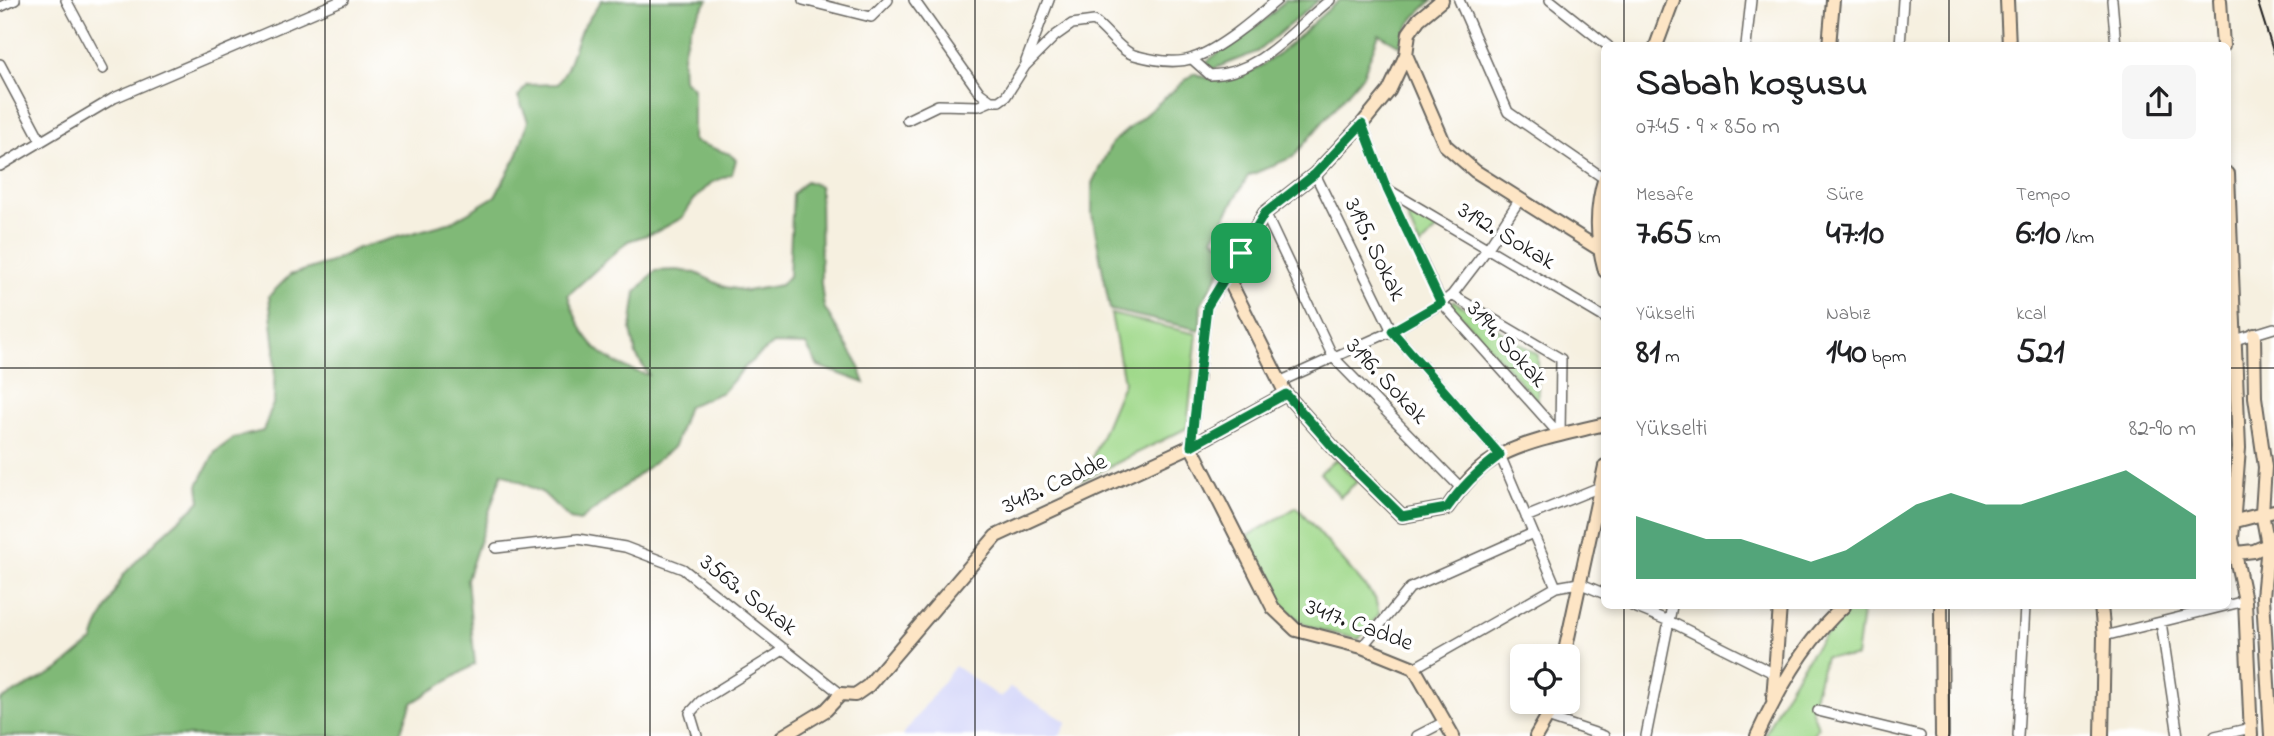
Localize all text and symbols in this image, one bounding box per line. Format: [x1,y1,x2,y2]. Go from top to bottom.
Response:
text: Sabah koşusu [1636,57,1867,113]
button: share [2122,65,2196,139]
text: 07:45 · 9 × 850 m [1636,111,1780,144]
text: Mesafe [1636,182,1693,209]
text: Süre [1826,182,1863,209]
text: Tempo [2016,182,2070,209]
street label: 3195. Sokak [1334,193,1414,308]
street label: 3192. Sokak [1450,194,1562,280]
text: 7.65 [1636,209,1693,260]
text: 47:10 [1826,209,1884,260]
text: 6:10 [2016,209,2061,260]
pin [1211,223,1271,283]
text: km [1693,225,1721,252]
text: /km [2061,225,2094,252]
icon: arrive [1222,234,1260,272]
street label: 3194. Sokak [1457,294,1555,397]
text: Yükselti [1636,301,1695,328]
text: Nabız [1826,301,1871,328]
text: kcal [2016,301,2046,328]
text: 81 [1636,328,1660,379]
text: 140 [1826,328,1867,379]
text: 521 [2016,328,2065,379]
street label: 3196. Sokak [1337,331,1436,434]
text: m [1660,344,1680,371]
text: bpm [1867,344,1907,371]
text: Yükselti [1636,413,1707,446]
text: 82–90 m [2129,413,2196,446]
street label: 3413. Cadde [997,445,1113,525]
street label: 3563. Sokak [691,546,805,646]
street label: 3417. Cadde [1300,590,1418,662]
map controls [1510,644,1580,714]
button: locate [1510,644,1580,714]

